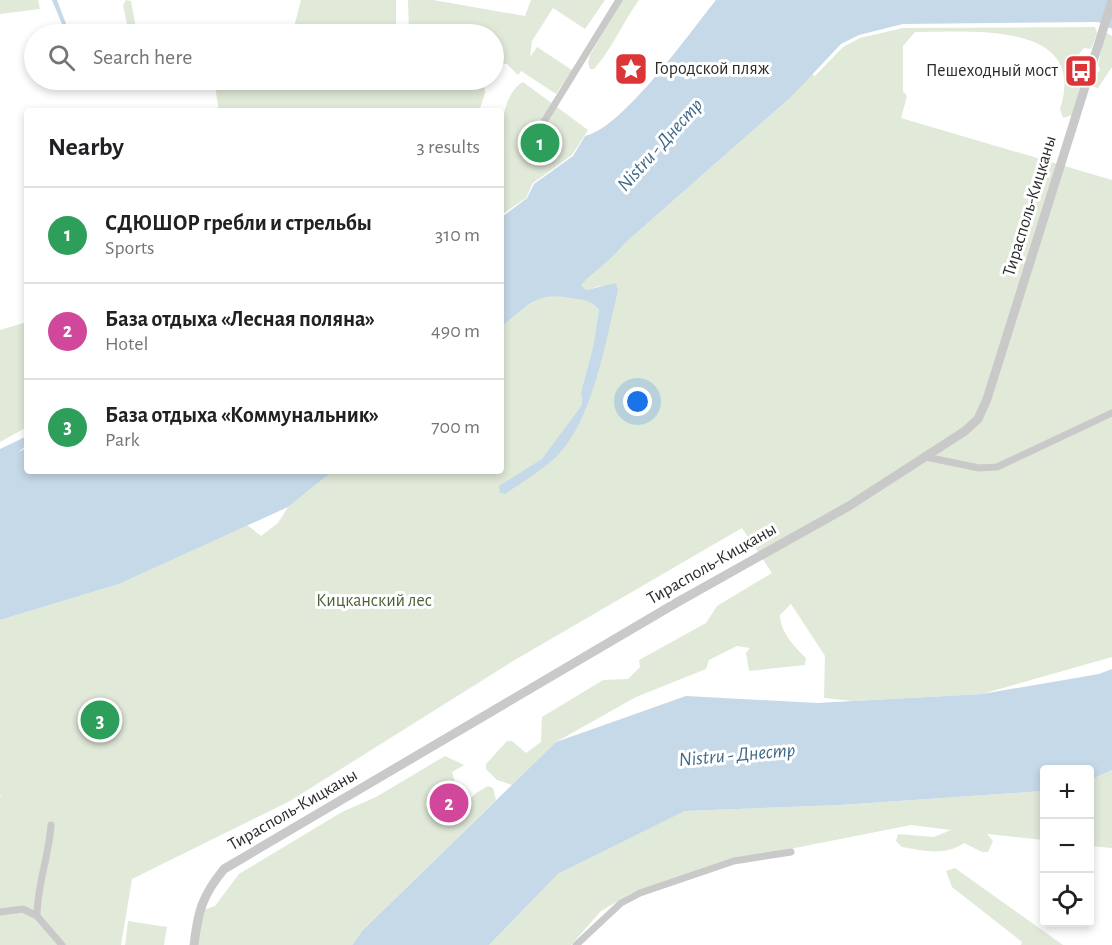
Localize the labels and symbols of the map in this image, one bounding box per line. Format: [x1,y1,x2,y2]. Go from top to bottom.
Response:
place icon: Городской пляж [613,51,649,87]
bus stop icon: Пешеходный мост [1063,53,1099,89]
place label: Городской пляж [654,60,770,78]
place label: Пешеходный мост [926,62,1059,80]
water label: Nistru - Днестр [613,95,707,195]
pin: 1 [520,120,560,166]
street label: Тирасполь-Кицканы [1000,134,1060,278]
your location [623,387,652,416]
street label: Тирасполь-Кицканы [644,520,780,608]
park label: Кицканский лес [316,592,432,610]
pin: 3 [80,698,120,742]
water label: Nistru - Днестр [678,740,796,770]
street label: Тирасполь-Кицканы [225,766,361,854]
pin: 2 [430,780,468,826]

